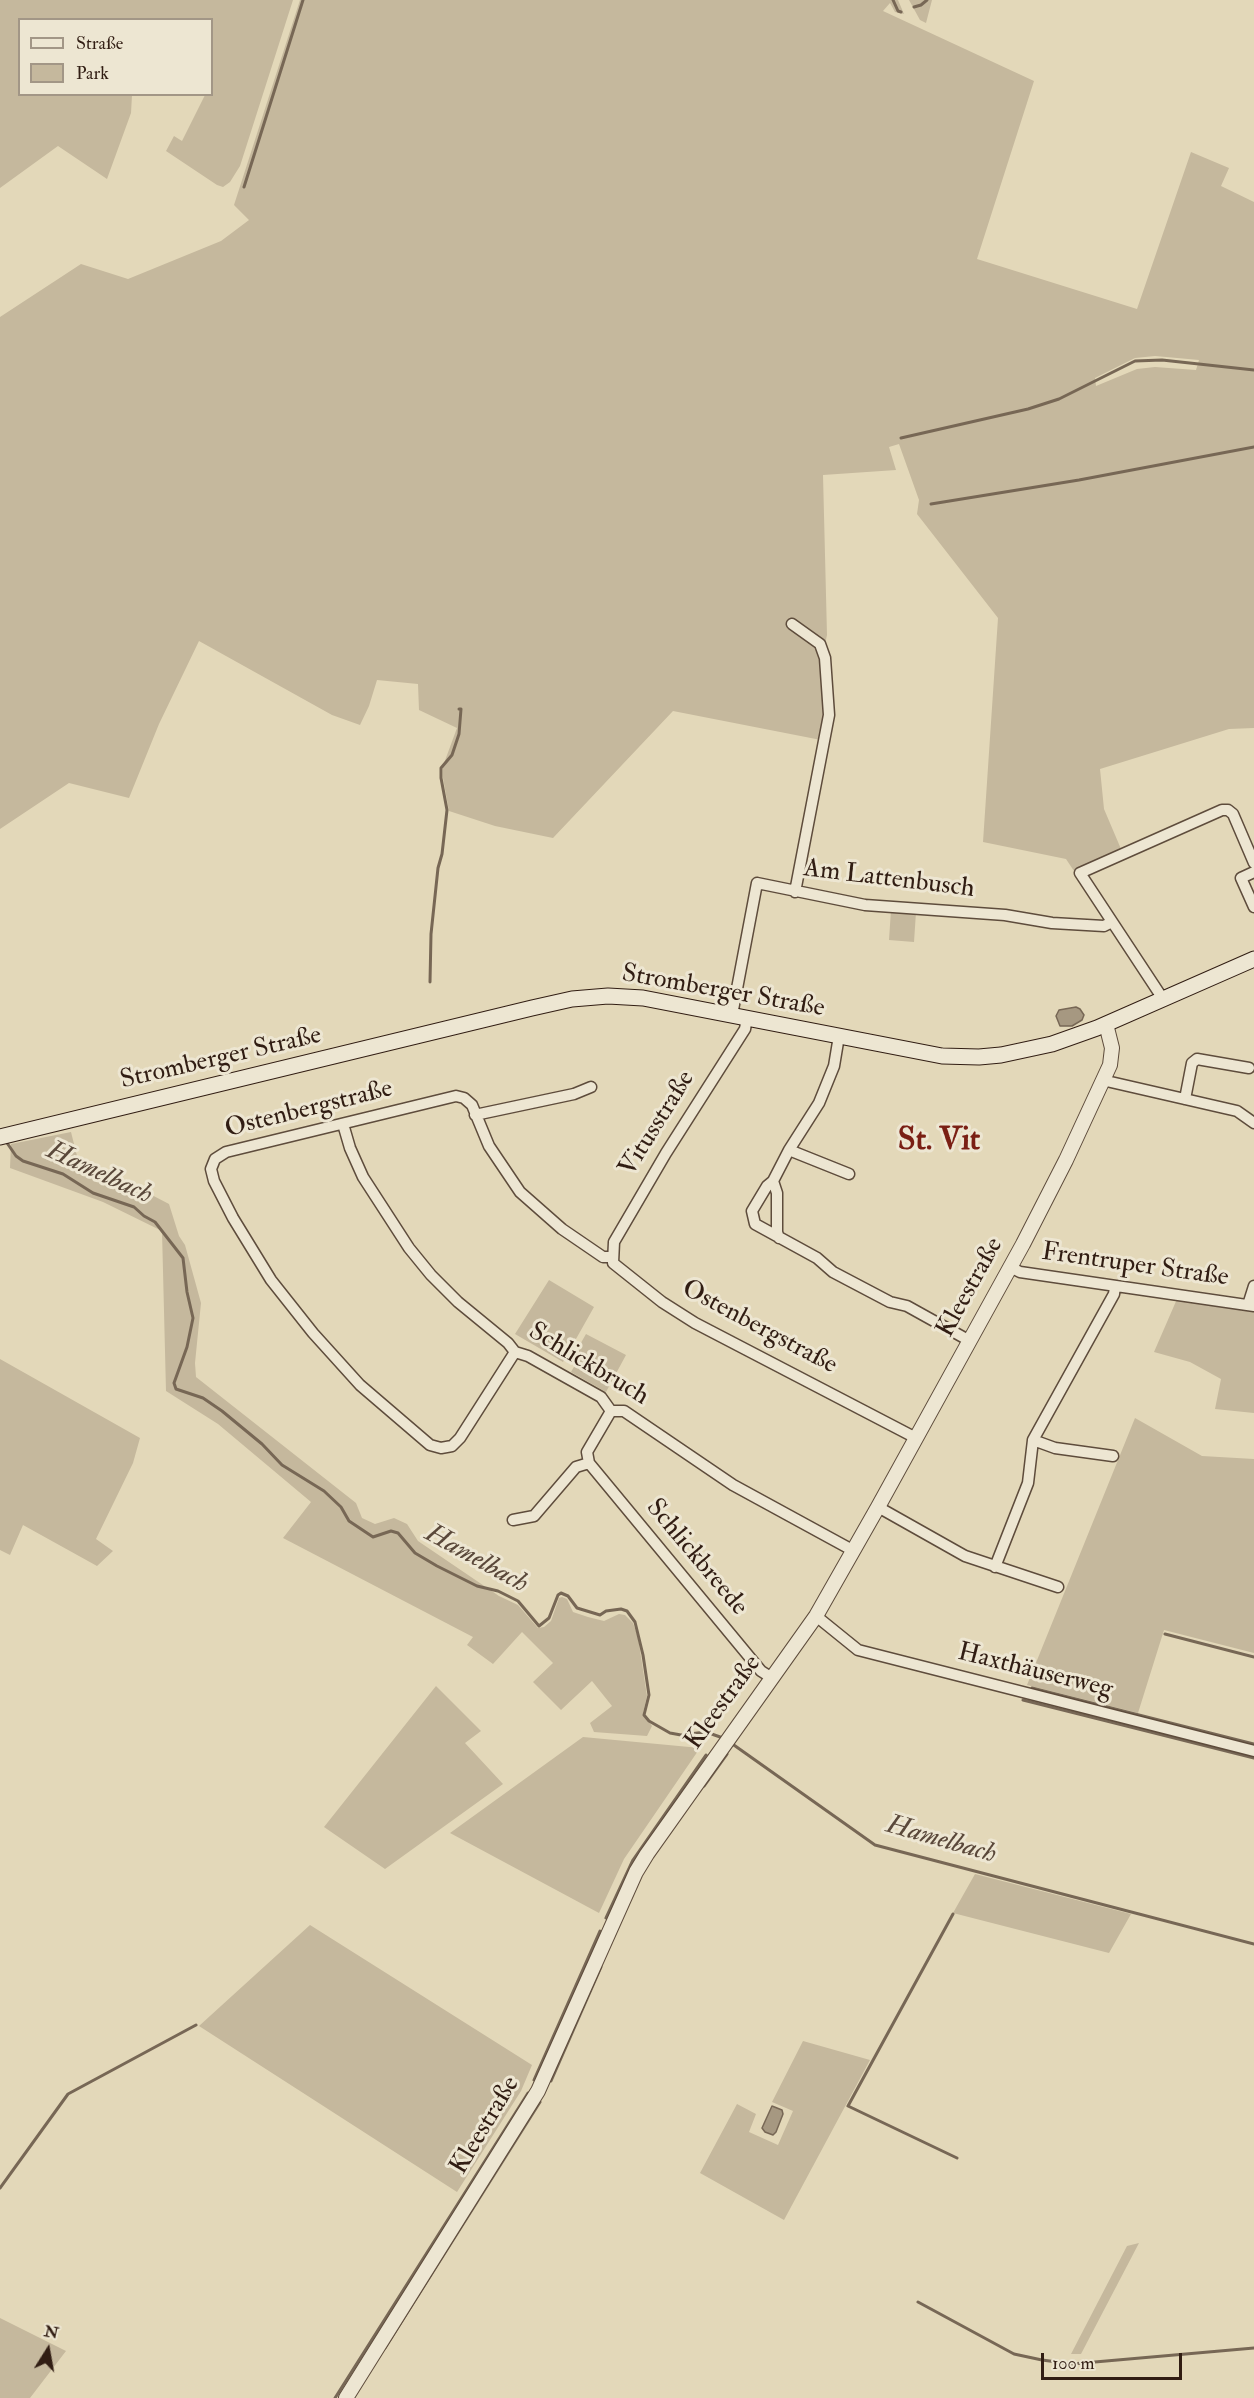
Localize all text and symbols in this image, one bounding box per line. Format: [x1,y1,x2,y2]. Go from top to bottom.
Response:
legend [18,18,213,96]
text: Straße [76,32,123,55]
text: Park [76,62,109,85]
street label: Am Lattenbusch [802,854,976,906]
street label: Stromberger Straße [619,959,827,1025]
street label: Stromberger Straße [117,1021,325,1097]
street label: Vitusstraße [613,1066,703,1182]
street label: Ostenbergstraße [222,1074,396,1146]
district label: St. Vit [898,1123,980,1161]
water label: Hamelbach [41,1135,157,1213]
street label: Kleestraße [931,1233,1011,1343]
street label: Frentruper Straße [1040,1237,1230,1295]
street label: Ostenbergstraße [676,1274,842,1382]
street label: Schlickbruch [522,1317,654,1413]
street label: Schlickbreede [638,1493,754,1623]
water label: Hamelbach [419,1518,533,1602]
street label: Haxthäuserweg [954,1638,1116,1706]
street label: Kleestraße [679,1650,769,1756]
water label: Hamelbach [882,1810,1000,1872]
street label: Kleestraße [445,2071,527,2181]
north arrow [18,2320,78,2380]
text: N [42,2321,60,2344]
scale bar [1044,2341,1185,2379]
text: 100 m [1052,2352,1095,2375]

